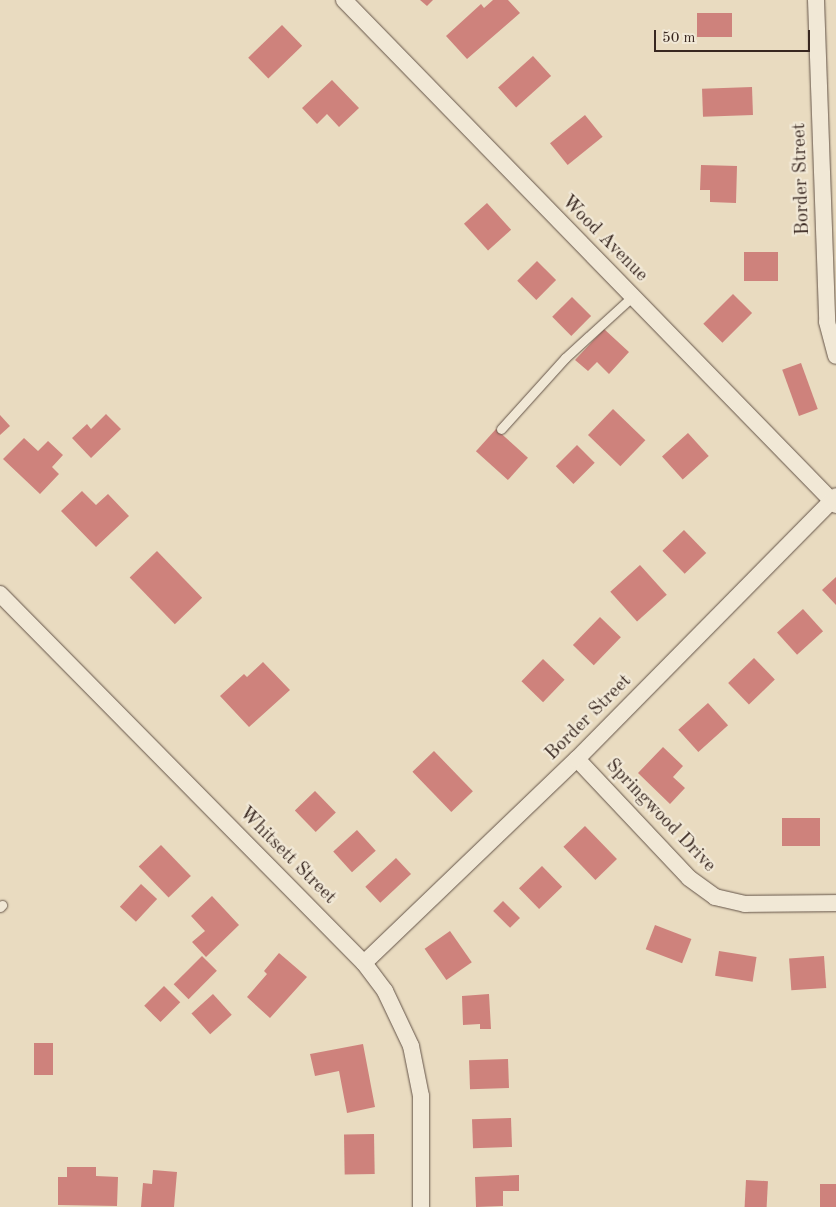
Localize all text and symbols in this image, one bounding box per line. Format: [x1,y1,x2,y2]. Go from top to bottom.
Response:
scale bar [656,20,812,52]
text: 50 m [662,31,696,46]
street label: Border Street [789,122,815,236]
street label: Wood Avenue [556,191,652,287]
street label: Border Street [541,670,637,766]
street label: Springwood Drive [600,755,720,877]
street label: Whitsett Street [234,803,340,909]

